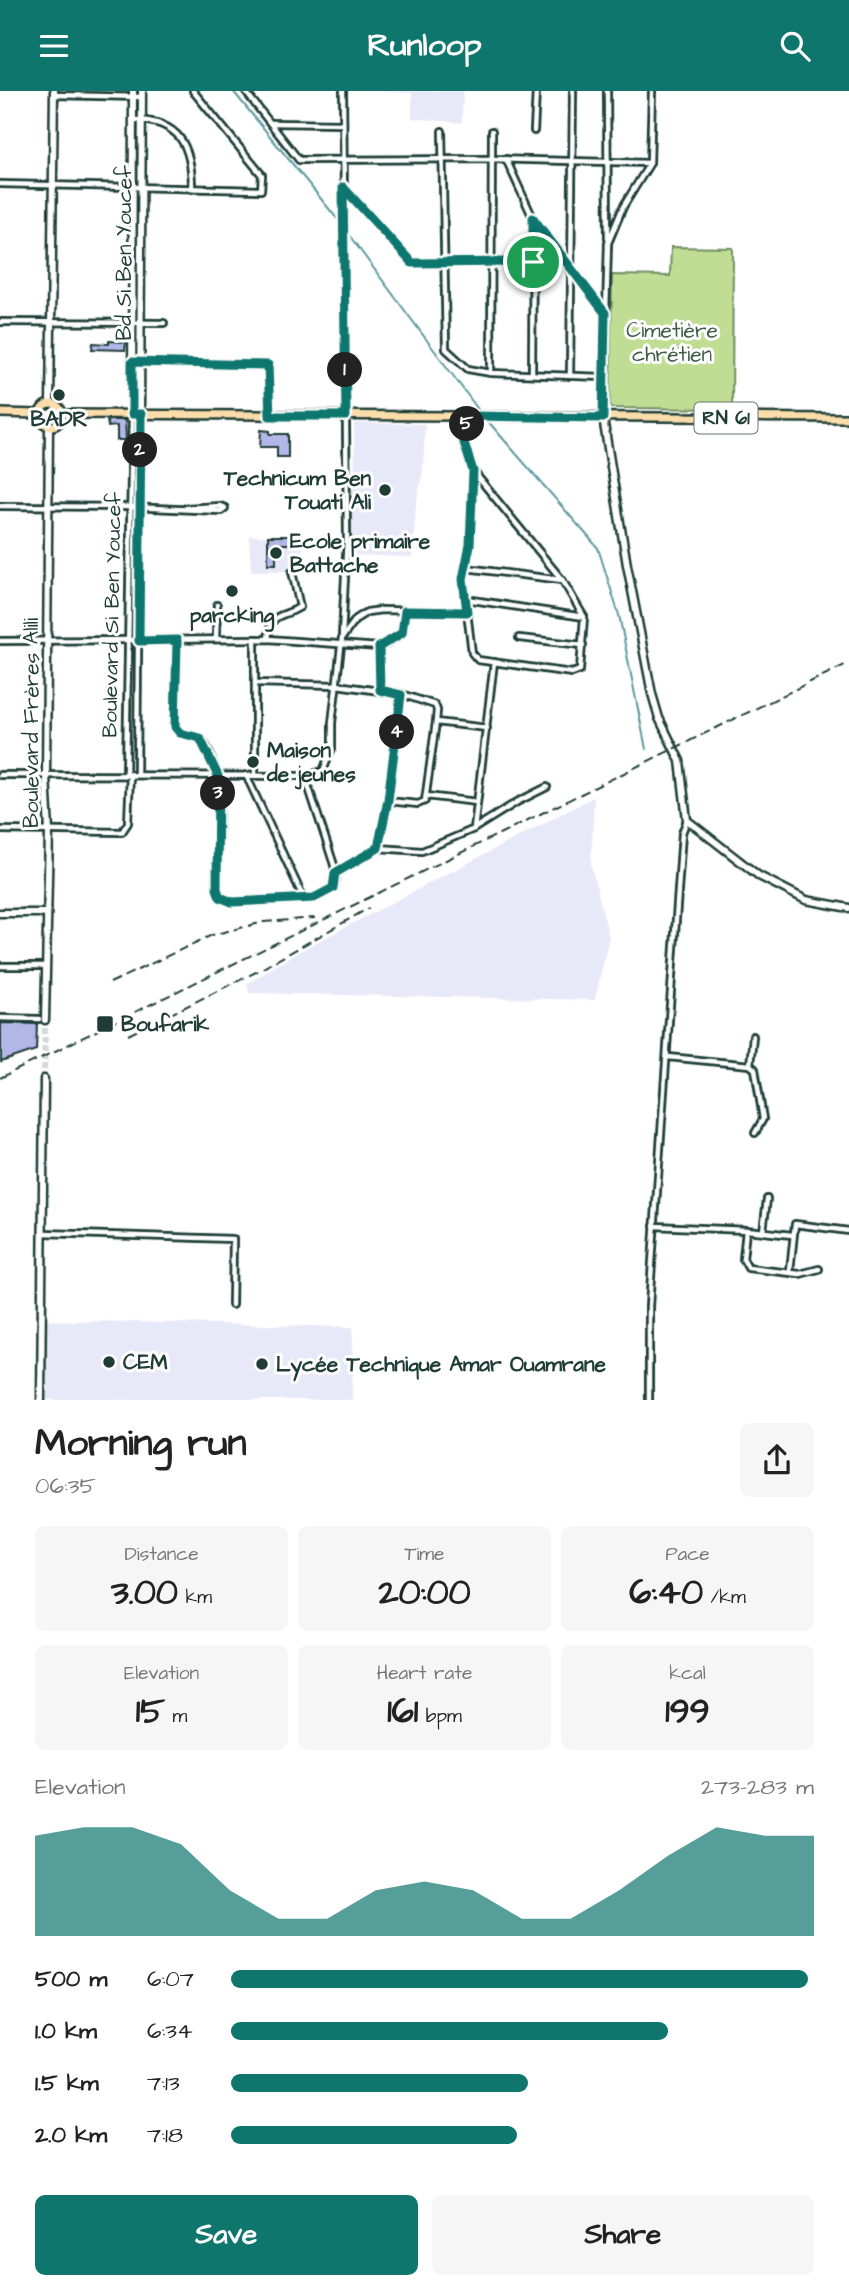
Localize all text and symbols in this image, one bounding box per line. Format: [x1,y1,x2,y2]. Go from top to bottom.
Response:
text: Runloop [368,23,481,68]
icon: menu [35,27,73,65]
icon: search [776,27,814,65]
street label: Bd Si Ben Youcef [110,165,139,341]
pin [503,232,563,292]
icon: arrive [514,243,552,281]
park label: Cimetière chrétien [626,316,718,369]
pin: 1 [328,353,362,387]
text: 1 [343,356,346,383]
marker: BADR [51,387,67,403]
road number: RN 61 [694,403,758,433]
place label: BADR [31,405,88,434]
pin: 5 [449,407,484,441]
text: 5 [460,410,473,437]
pin: 2 [122,433,158,467]
text: 2 [134,436,145,463]
place label: Technicum Ben Touati Ali [223,464,372,517]
marker: Technicum Ben Touati Ali [377,482,393,498]
street label: Boulevard Si Ben Youcef [95,491,129,738]
place label: Ecole primaire Battache [290,527,431,580]
marker: Ecole primaire Battache [268,545,284,561]
marker: parcking [224,583,240,599]
place label: parcking [190,601,275,632]
street label: Boulevard Frères Alili [17,618,46,828]
pin: 4 [380,715,414,749]
text: 4 [390,718,403,745]
place label: Maison de jeunes [266,736,356,790]
marker: Maison de jeunes [245,754,261,770]
pin: 3 [200,775,235,811]
text: 3 [213,779,222,806]
place label: Boufarik [121,1010,209,1039]
marker: Boufarik [95,1014,115,1034]
place label: CEM [123,1348,168,1377]
place label: Lycée Technique Amar Ouamrane [276,1350,607,1382]
marker: CEM [101,1354,117,1370]
marker: Lycée Technique Amar Ouamrane [254,1356,270,1372]
text: Morning run [35,1418,247,1470]
button: share [740,1423,814,1497]
text: 06:35 [35,1470,96,1502]
text: Distance [125,1541,198,1568]
text: Time [405,1541,444,1568]
text: Pace [665,1541,710,1568]
text: 3.00 [111,1568,178,1617]
text: 20:00 [378,1568,471,1617]
text: 6:40 [629,1568,703,1617]
text: km [178,1584,212,1611]
text: /km [703,1584,746,1611]
text: Elevation [124,1660,199,1687]
text: Heart rate [377,1660,472,1687]
text: kcal [669,1660,706,1687]
text: 15 [136,1687,165,1736]
text: 161 [387,1687,418,1736]
text: 199 [665,1687,710,1736]
text: m [165,1703,187,1730]
text: bpm [418,1703,462,1730]
text: Elevation [35,1771,126,1803]
text: 273–283 m [701,1771,814,1803]
text: 500 m [35,1963,107,1995]
text: 6:07 [147,1963,194,1995]
text: 1.0 km [35,2015,97,2047]
text: 6:34 [147,2015,193,2047]
text: 1.5 km [35,2067,99,2099]
text: 7:13 [147,2067,180,2099]
text: 2.0 km [35,2119,107,2151]
text: 7:18 [147,2119,183,2151]
button: Save [35,2195,418,2275]
button: Share [432,2195,814,2275]

